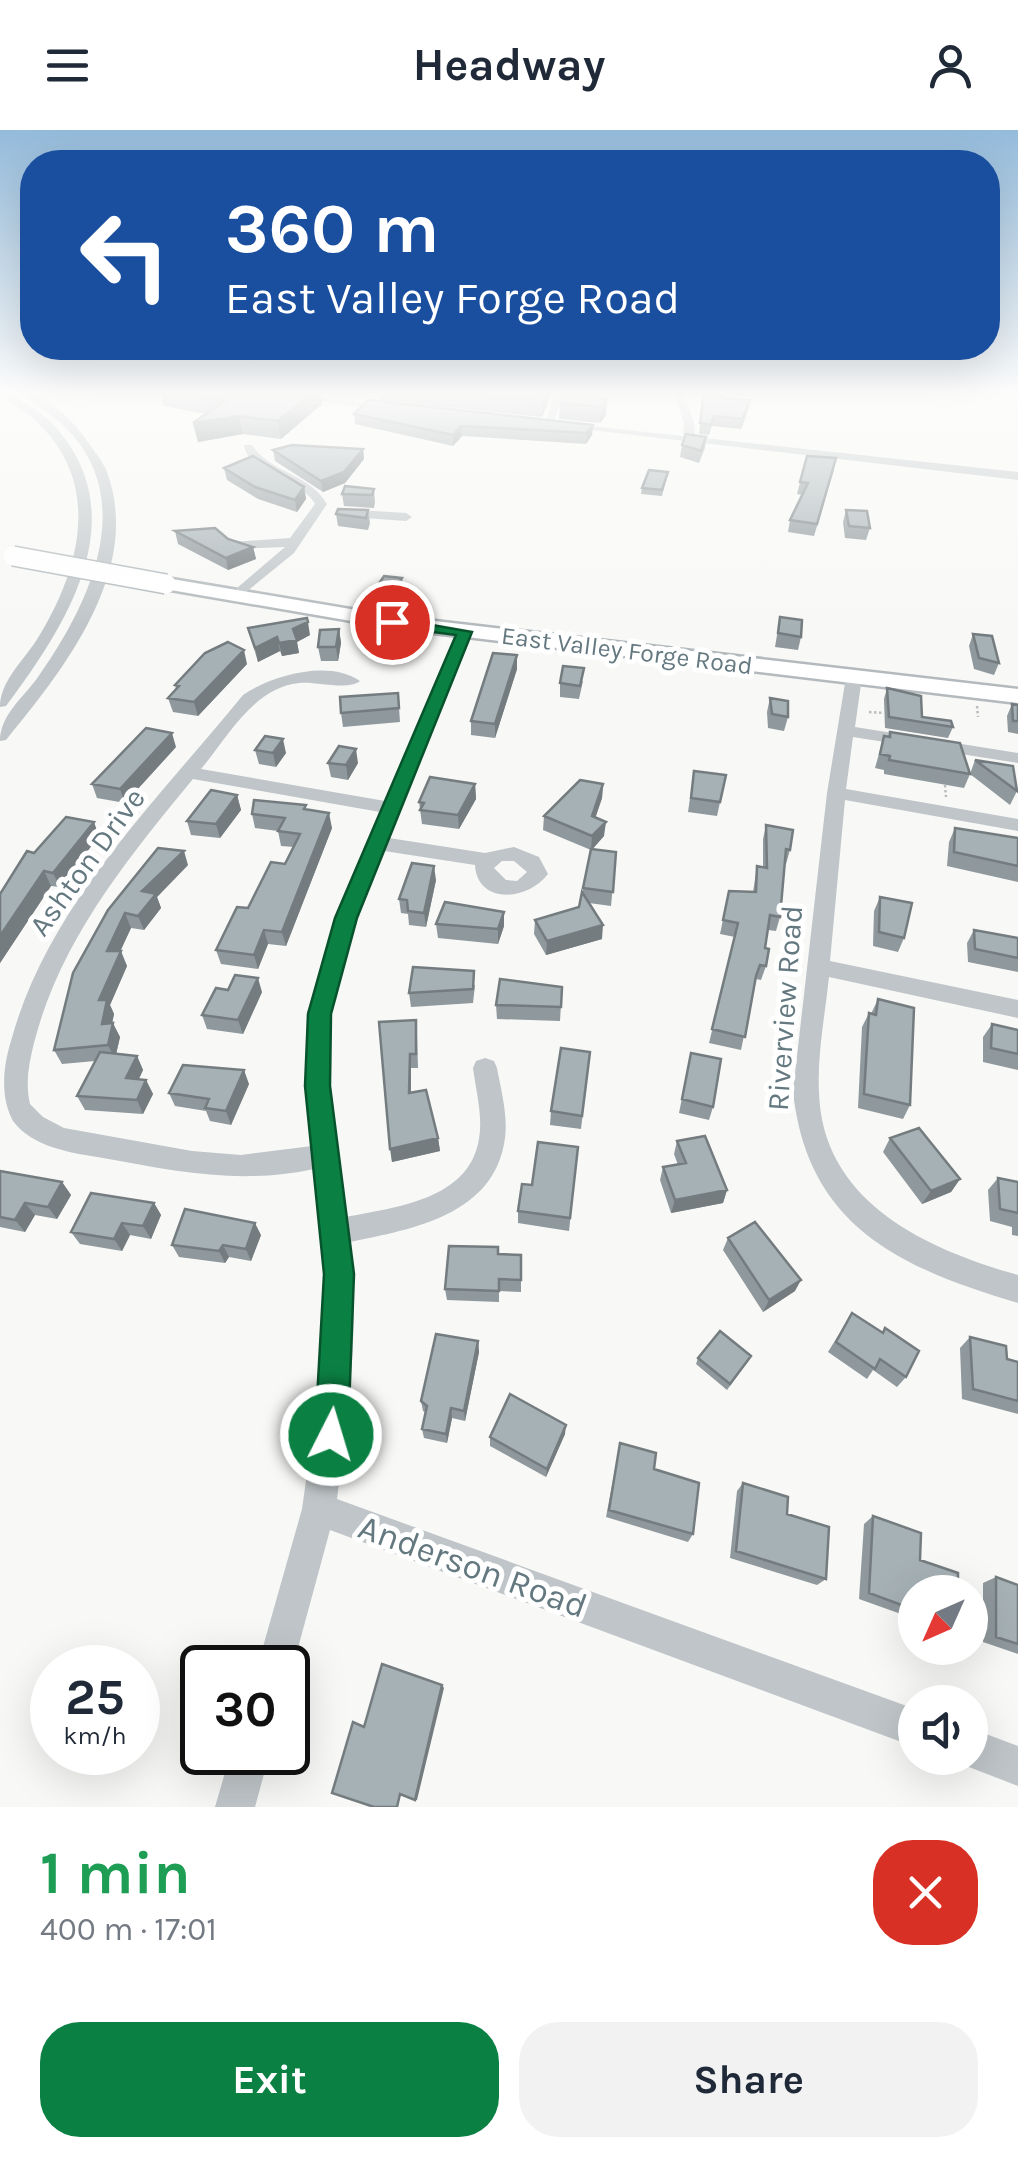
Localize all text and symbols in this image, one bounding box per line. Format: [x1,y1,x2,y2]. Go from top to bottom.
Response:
icon: menu [40,38,95,93]
icon: person [923,38,978,93]
text: Headway [413,39,605,91]
text: 360 m [225,188,439,270]
icon: left [60,190,190,320]
text: East Valley Forge Road [225,272,680,324]
pin [350,580,435,665]
icon: arrive [365,595,420,650]
street label: East Valley Forge Road [500,621,754,680]
street label: Ashton Drive [21,781,153,943]
street label: Riverview Road [760,904,810,1112]
position arrow [279,1383,383,1487]
street label: Anderson Road [353,1506,593,1627]
north arrow [898,1575,988,1665]
map controls [898,1575,988,1775]
speed limit sign: 30 [180,1645,310,1775]
text: 25 [65,1668,125,1727]
button: sound [898,1685,988,1775]
text: km/h [63,1721,127,1750]
text: 1 min [40,1838,191,1908]
button: close [873,1840,978,1945]
text: 400 m · 17:01 [40,1911,217,1948]
button: Exit [40,2022,499,2137]
button: Share [519,2022,978,2137]

